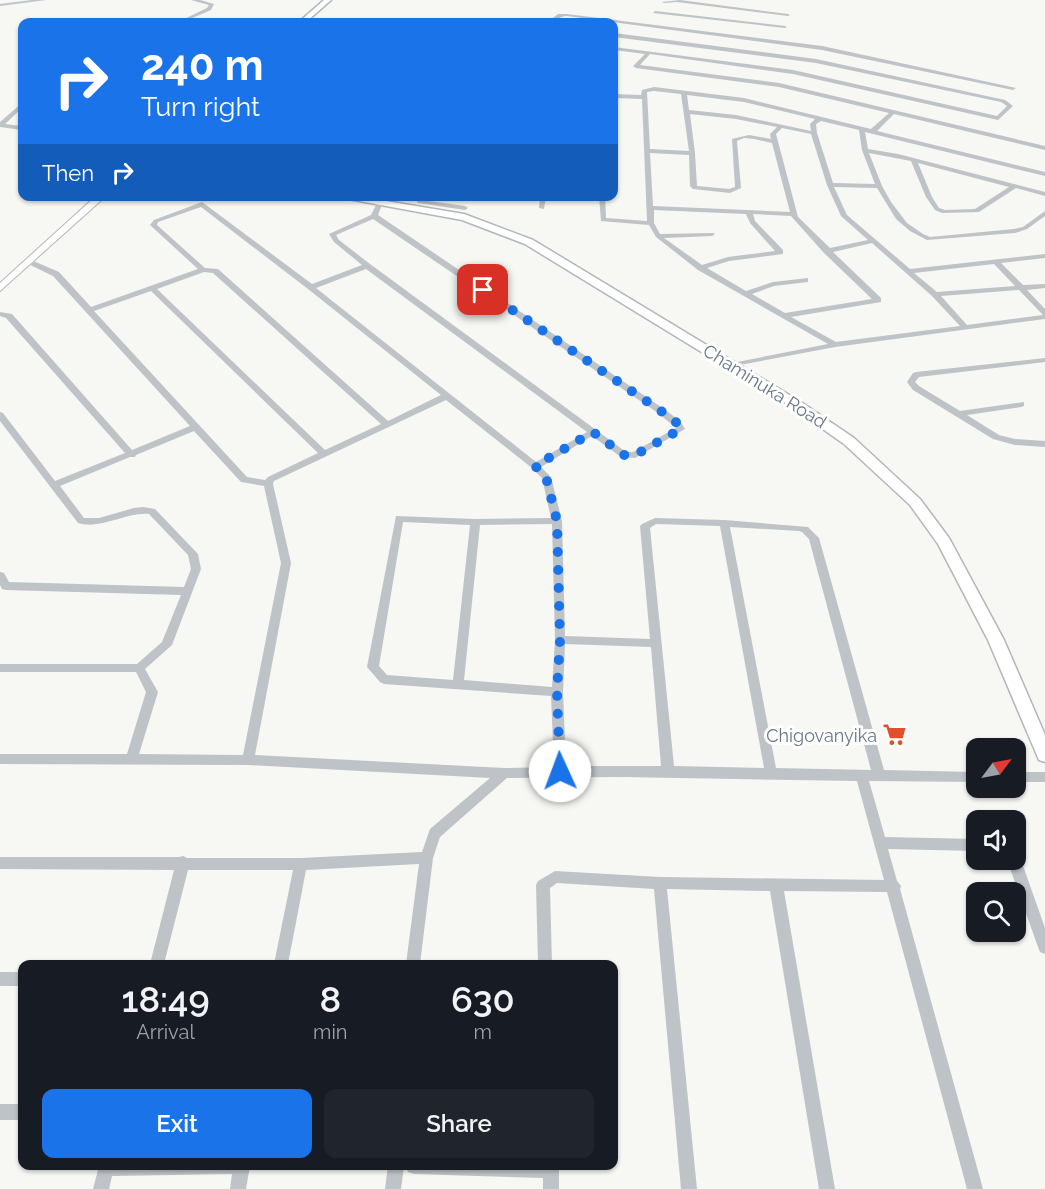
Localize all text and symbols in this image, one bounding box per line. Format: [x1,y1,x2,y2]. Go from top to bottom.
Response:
text: 240 m [141,41,264,90]
icon: right [42,42,120,120]
text: Turn right [141,91,260,122]
icon: right [106,156,139,189]
text: Then [42,160,94,186]
pin [457,264,508,315]
icon: arrive [466,273,499,306]
street label: Chaminuka Road [699,340,831,432]
supermarket icon: Chigovanyika [882,722,908,748]
place label: Chigovanyika [766,725,877,746]
north arrow [966,738,1026,798]
map controls [966,738,1026,942]
position arrow [528,739,592,803]
button: sound [966,810,1026,870]
button: search [966,882,1026,942]
text: 18:49 [121,978,210,1020]
text: 8 [319,978,341,1020]
text: 630 [451,978,515,1020]
text: Arrival [136,1020,195,1044]
text: min [313,1020,347,1044]
text: m [474,1020,492,1044]
button: Exit [42,1089,312,1158]
button: Share [324,1089,594,1158]

